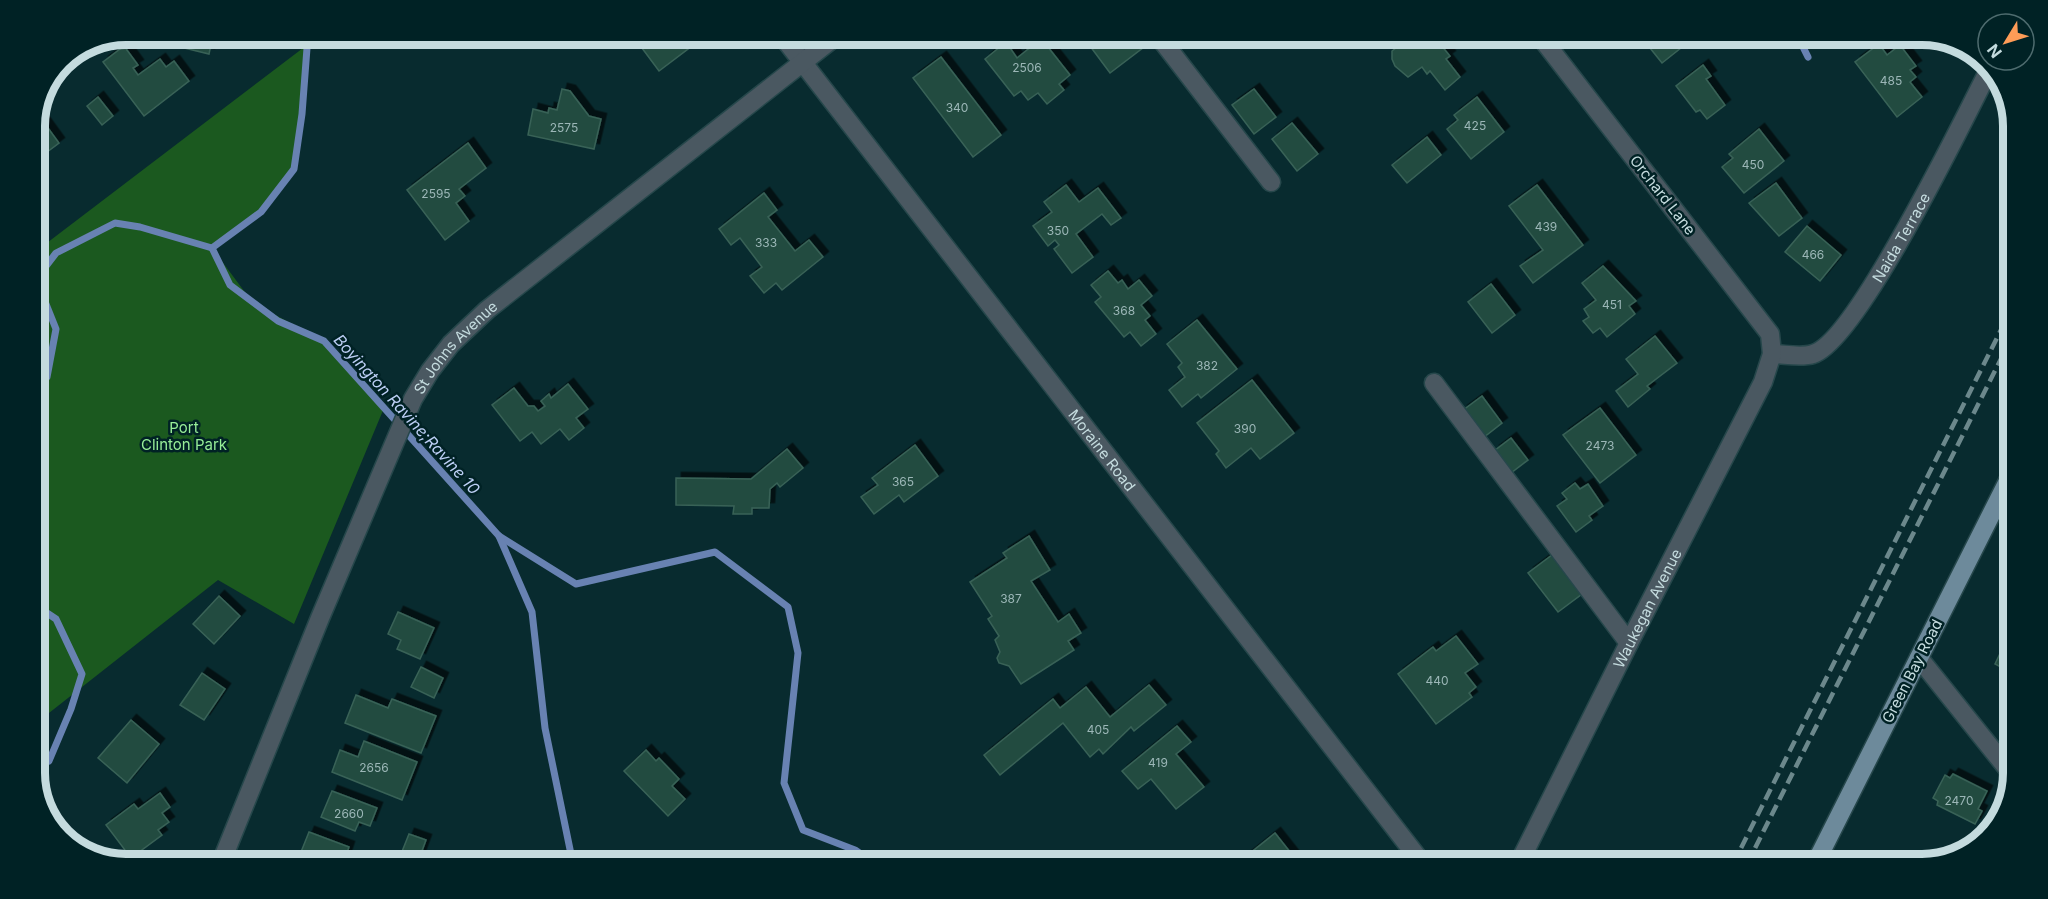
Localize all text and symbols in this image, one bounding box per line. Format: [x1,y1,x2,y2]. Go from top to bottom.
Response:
north arrow [1976,12,2036,72]
text: N [1983,40,2006,62]
house number: 2506 [1012,60,1042,75]
house number: 485 [1880,73,1902,88]
house number: 340 [946,100,968,115]
house number: 425 [1464,118,1486,133]
house number: 2575 [550,120,578,135]
street label: Orchard Lane [1626,151,1700,239]
house number: 450 [1742,157,1764,172]
house number: 2595 [421,186,451,201]
street label: Naida Terrace [1868,189,1934,286]
house number: 439 [1535,219,1557,234]
house number: 350 [1047,223,1069,238]
house number: 333 [755,235,777,250]
house number: 466 [1802,247,1824,262]
street label: St Johns Avenue [409,296,501,397]
house number: 451 [1602,297,1622,312]
house number: 368 [1113,303,1135,318]
water label: Boyington Ravine;Ravine 10 [330,330,484,498]
house number: 382 [1196,358,1218,373]
street label: Moraine Road [1065,405,1140,495]
park label: Port Clinton Park [141,418,228,454]
house number: 390 [1234,421,1256,436]
house number: 2473 [1586,438,1614,453]
house number: 365 [892,474,914,489]
street label: Waukegan Avenue [1609,545,1685,671]
house number: 387 [1000,591,1022,606]
street label: Green Bay Road [1878,616,1946,726]
house number: 440 [1425,673,1449,688]
house number: 405 [1087,722,1109,737]
house number: 419 [1148,755,1168,770]
house number: 2656 [359,760,389,775]
house number: 2470 [1944,793,1974,808]
house number: 2660 [334,806,364,821]

